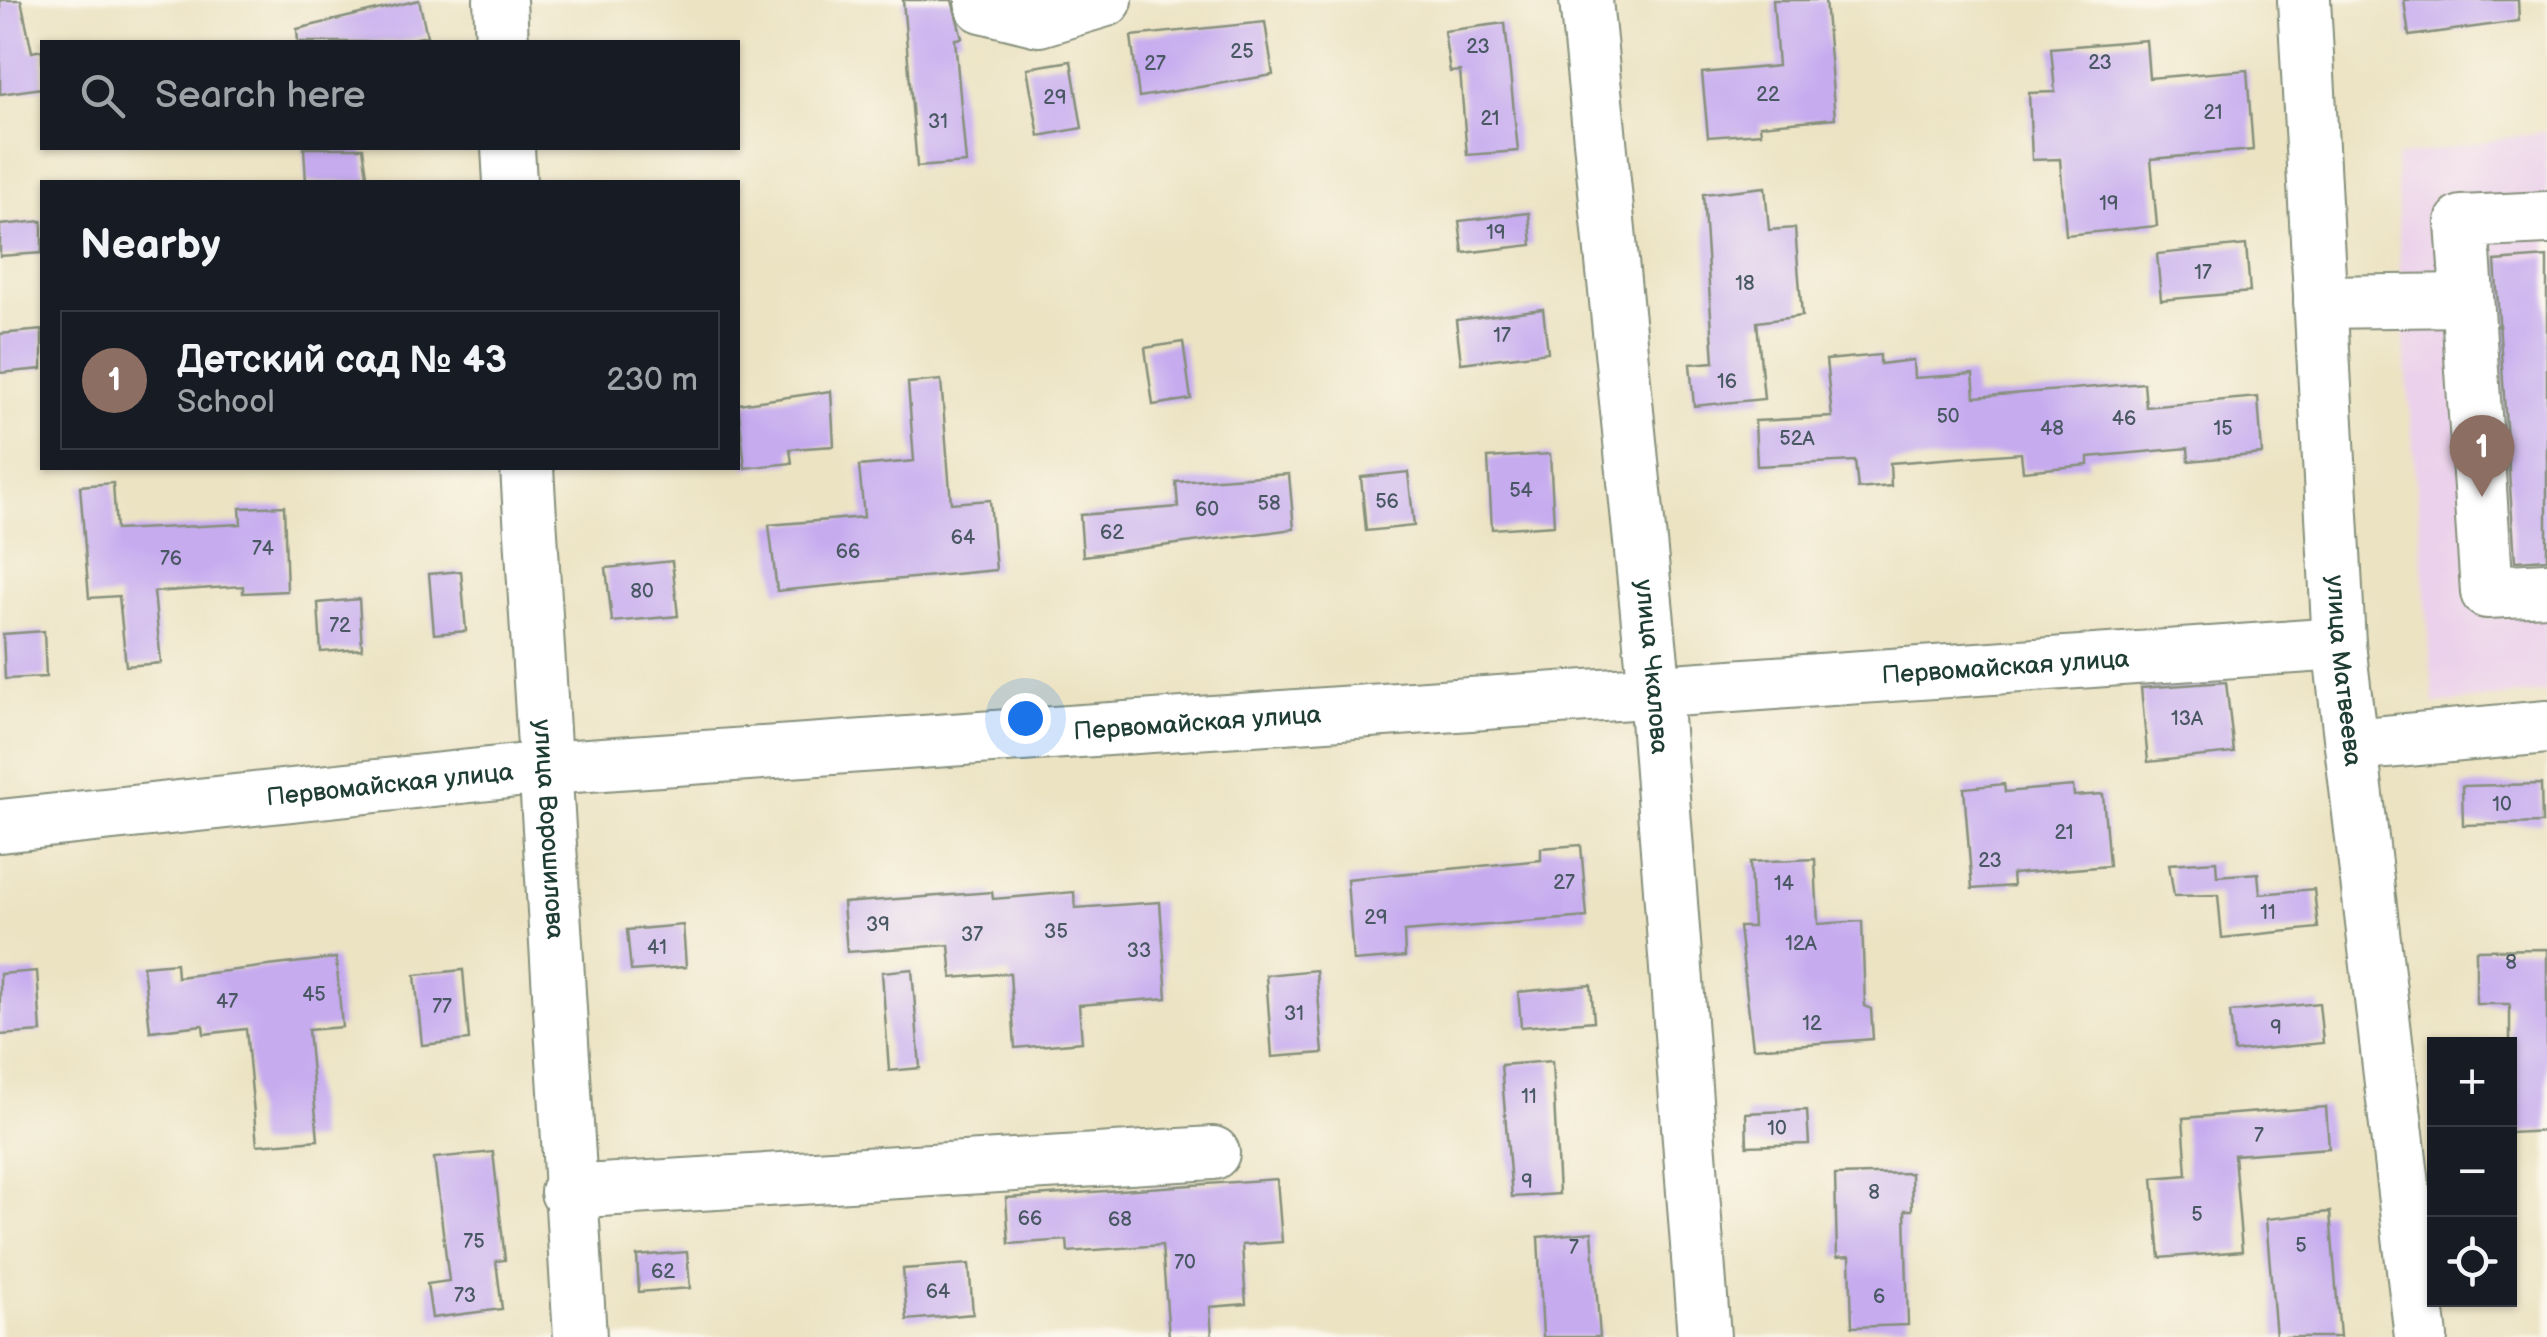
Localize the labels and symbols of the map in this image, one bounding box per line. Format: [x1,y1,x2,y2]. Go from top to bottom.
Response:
house number: 23 [1466,35,1490,59]
house number: 25 [1230,40,1254,64]
house number: 23 [2088,51,2112,75]
house number: 27 [1144,52,1166,76]
house number: 22 [1756,83,1780,107]
house number: 29 [1043,86,1067,110]
house number: 21 [2203,101,2223,125]
house number: 21 [1480,107,1500,131]
house number: 31 [928,110,948,134]
house number: 19 [2099,192,2119,216]
house number: 19 [1486,221,1506,245]
house number: 17 [2194,261,2212,285]
house number: 18 [1735,272,1755,296]
house number: 17 [1493,324,1511,348]
house number: 16 [1717,370,1737,394]
house number: 50 [1936,405,1960,429]
house number: 46 [2112,407,2136,431]
pin: 1 [2450,414,2514,497]
house number: 48 [2040,417,2064,441]
house number: 15 [2213,417,2233,441]
house number: 52А [1779,427,1816,451]
house number: 54 [1509,479,1533,503]
house number: 56 [1375,490,1399,514]
house number: 58 [1257,492,1281,516]
house number: 60 [1195,498,1219,522]
house number: 62 [1100,521,1124,545]
house number: 64 [951,526,975,550]
house number: 74 [252,537,274,561]
house number: 66 [836,540,860,564]
house number: 76 [160,547,182,571]
street label: улица Матвеева [2320,574,2369,768]
street label: улица Чкалова [1628,578,1675,755]
house number: 80 [630,580,654,604]
house number: 72 [329,614,351,638]
street label: Первомайская улица [1881,643,2131,691]
your location [1000,693,1051,744]
street label: Первомайская улица [1072,699,1322,747]
house number: 13А [2171,707,2204,731]
street label: улица Ворошилова [527,718,571,941]
street label: Первомайская улица [265,756,515,813]
house number: 10 [2492,793,2512,817]
house number: 21 [2054,821,2074,845]
house number: 23 [1978,849,2002,873]
house number: 27 [1553,871,1575,895]
house number: 14 [1774,872,1794,896]
house number: 11 [2260,901,2276,925]
house number: 29 [1364,906,1388,930]
house number: 39 [866,913,890,937]
house number: 35 [1044,920,1068,944]
house number: 37 [961,923,983,947]
house number: 12А [1785,932,1818,956]
house number: 41 [647,936,667,960]
house number: 33 [1127,939,1151,963]
house number: 8 [2505,951,2517,975]
house number: 45 [302,983,326,1007]
house number: 47 [216,990,238,1014]
house number: 77 [432,995,452,1019]
house number: 31 [1284,1002,1304,1026]
house number: 12 [1802,1012,1822,1036]
house number: 9 [2270,1016,2282,1040]
house number: 11 [1521,1085,1537,1109]
house number: 10 [1767,1117,1787,1141]
house number: 7 [2254,1124,2264,1148]
house number: 9 [1521,1170,1533,1194]
house number: 8 [1868,1181,1880,1205]
house number: 5 [2191,1203,2203,1227]
house number: 66 [1018,1207,1042,1231]
house number: 68 [1108,1208,1132,1232]
house number: 75 [463,1230,485,1254]
house number: 5 [2295,1234,2307,1258]
house number: 7 [1569,1236,1579,1260]
house number: 70 [1174,1251,1196,1275]
house number: 62 [651,1260,675,1284]
house number: 64 [926,1280,950,1304]
house number: 73 [454,1284,476,1308]
house number: 6 [1873,1285,1885,1309]

